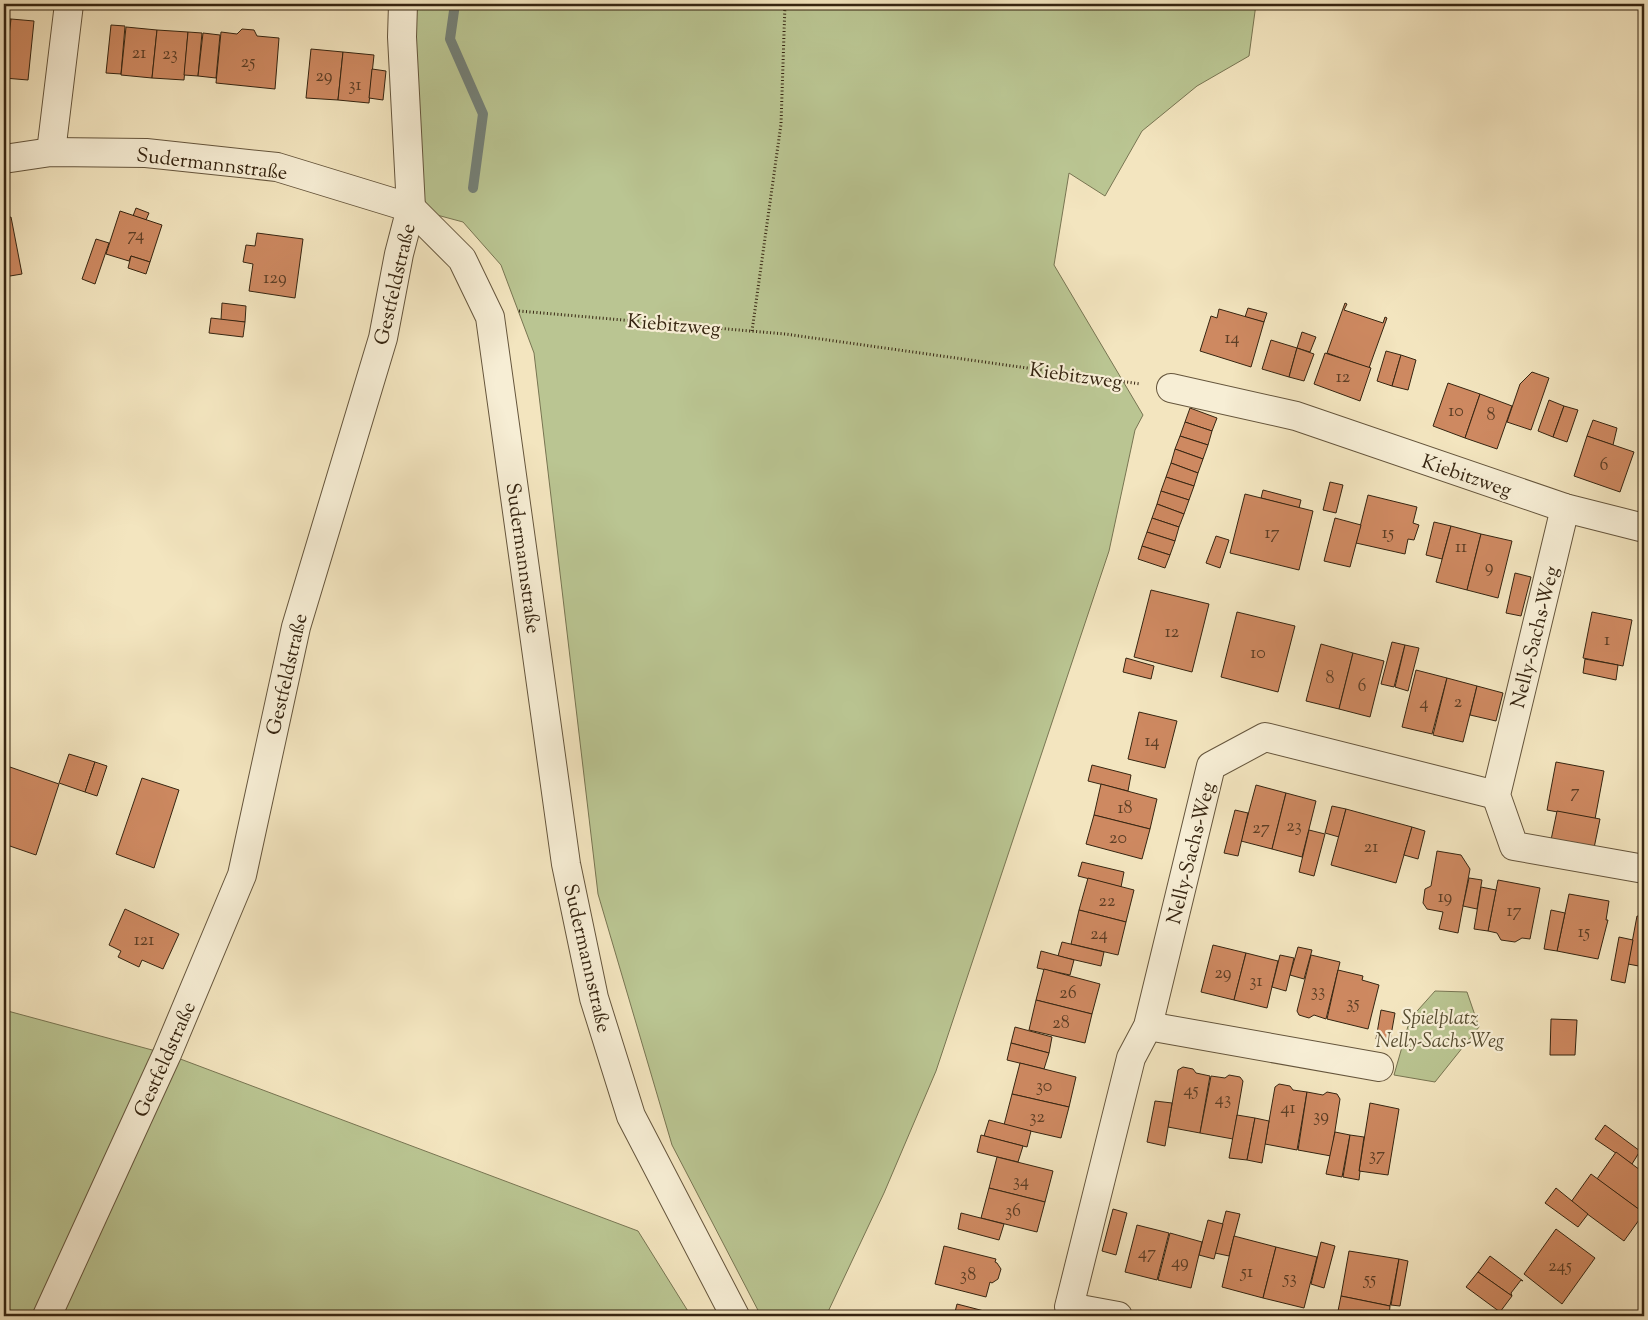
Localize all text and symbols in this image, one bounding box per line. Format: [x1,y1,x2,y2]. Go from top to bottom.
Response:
house number: 21 [132,41,146,67]
house number: 23 [162,42,178,68]
house number: 25 [241,50,255,76]
house number: 29 [315,64,333,90]
house number: 31 [348,73,362,99]
street label: Sudermannstraße [134,142,289,189]
street label: Gestfeldstraße [368,221,425,348]
house number: 74 [128,223,144,249]
house number: 129 [263,266,287,292]
street label: Kiebitzweg [626,308,722,345]
house number: 14 [1224,326,1240,352]
street label: Kiebitzweg [1027,357,1124,398]
house number: 12 [1336,365,1351,391]
house number: 10 [1448,399,1464,425]
house number: 8 [1487,403,1496,429]
street label: Kiebitzweg [1417,448,1515,506]
house number: 6 [1600,453,1609,479]
street label: Sudermannstraße [497,481,546,636]
house number: 17 [1264,521,1280,547]
house number: 15 [1382,521,1394,547]
house number: 11 [1455,535,1467,561]
house number: 9 [1485,555,1494,581]
street label: Nelly-Sachs-Weg [1505,563,1568,712]
street label: Gestfeldstraße [260,611,317,738]
house number: 12 [1165,620,1180,646]
house number: 1 [1604,628,1610,654]
house number: 10 [1250,641,1266,667]
house number: 8 [1326,666,1335,692]
house number: 6 [1358,674,1367,700]
house number: 2 [1454,690,1463,716]
house number: 4 [1419,691,1429,717]
house number: 14 [1144,729,1160,755]
street label: Nelly-Sachs-Weg [1161,779,1224,928]
house number: 7 [1570,780,1580,806]
house number: 18 [1117,796,1133,822]
house number: 23 [1286,814,1302,840]
house number: 27 [1252,816,1270,842]
house number: 20 [1109,826,1127,852]
house number: 21 [1364,835,1378,861]
street label: Sudermannstraße [554,881,617,1036]
house number: 19 [1438,885,1453,911]
house number: 22 [1099,889,1116,915]
house number: 17 [1506,899,1522,925]
house number: 15 [1578,920,1590,946]
house number: 24 [1090,922,1108,948]
house number: 121 [134,928,154,954]
house number: 29 [1214,961,1232,987]
house number: 31 [1249,969,1263,995]
house number: 33 [1311,979,1325,1005]
house number: 26 [1059,981,1077,1007]
house number: 35 [1346,991,1360,1017]
street label: Gestfeldstraße [128,997,205,1123]
park label: Spielplatz Nelly-Sachs-Weg [1375,1005,1505,1057]
house number: 28 [1052,1011,1070,1037]
house number: 30 [1036,1074,1052,1100]
house number: 45 [1183,1078,1199,1104]
house number: 43 [1215,1087,1231,1113]
house number: 41 [1280,1096,1296,1122]
house number: 39 [1313,1104,1329,1130]
house number: 32 [1029,1105,1045,1131]
house number: 37 [1369,1143,1385,1169]
house number: 34 [1013,1169,1029,1195]
house number: 36 [1005,1199,1021,1225]
house number: 47 [1138,1241,1156,1267]
house number: 49 [1171,1250,1189,1276]
house number: 245 [1548,1254,1572,1280]
house number: 51 [1240,1260,1253,1286]
house number: 38 [960,1263,976,1289]
house number: 53 [1282,1266,1297,1292]
house number: 55 [1363,1267,1376,1293]

